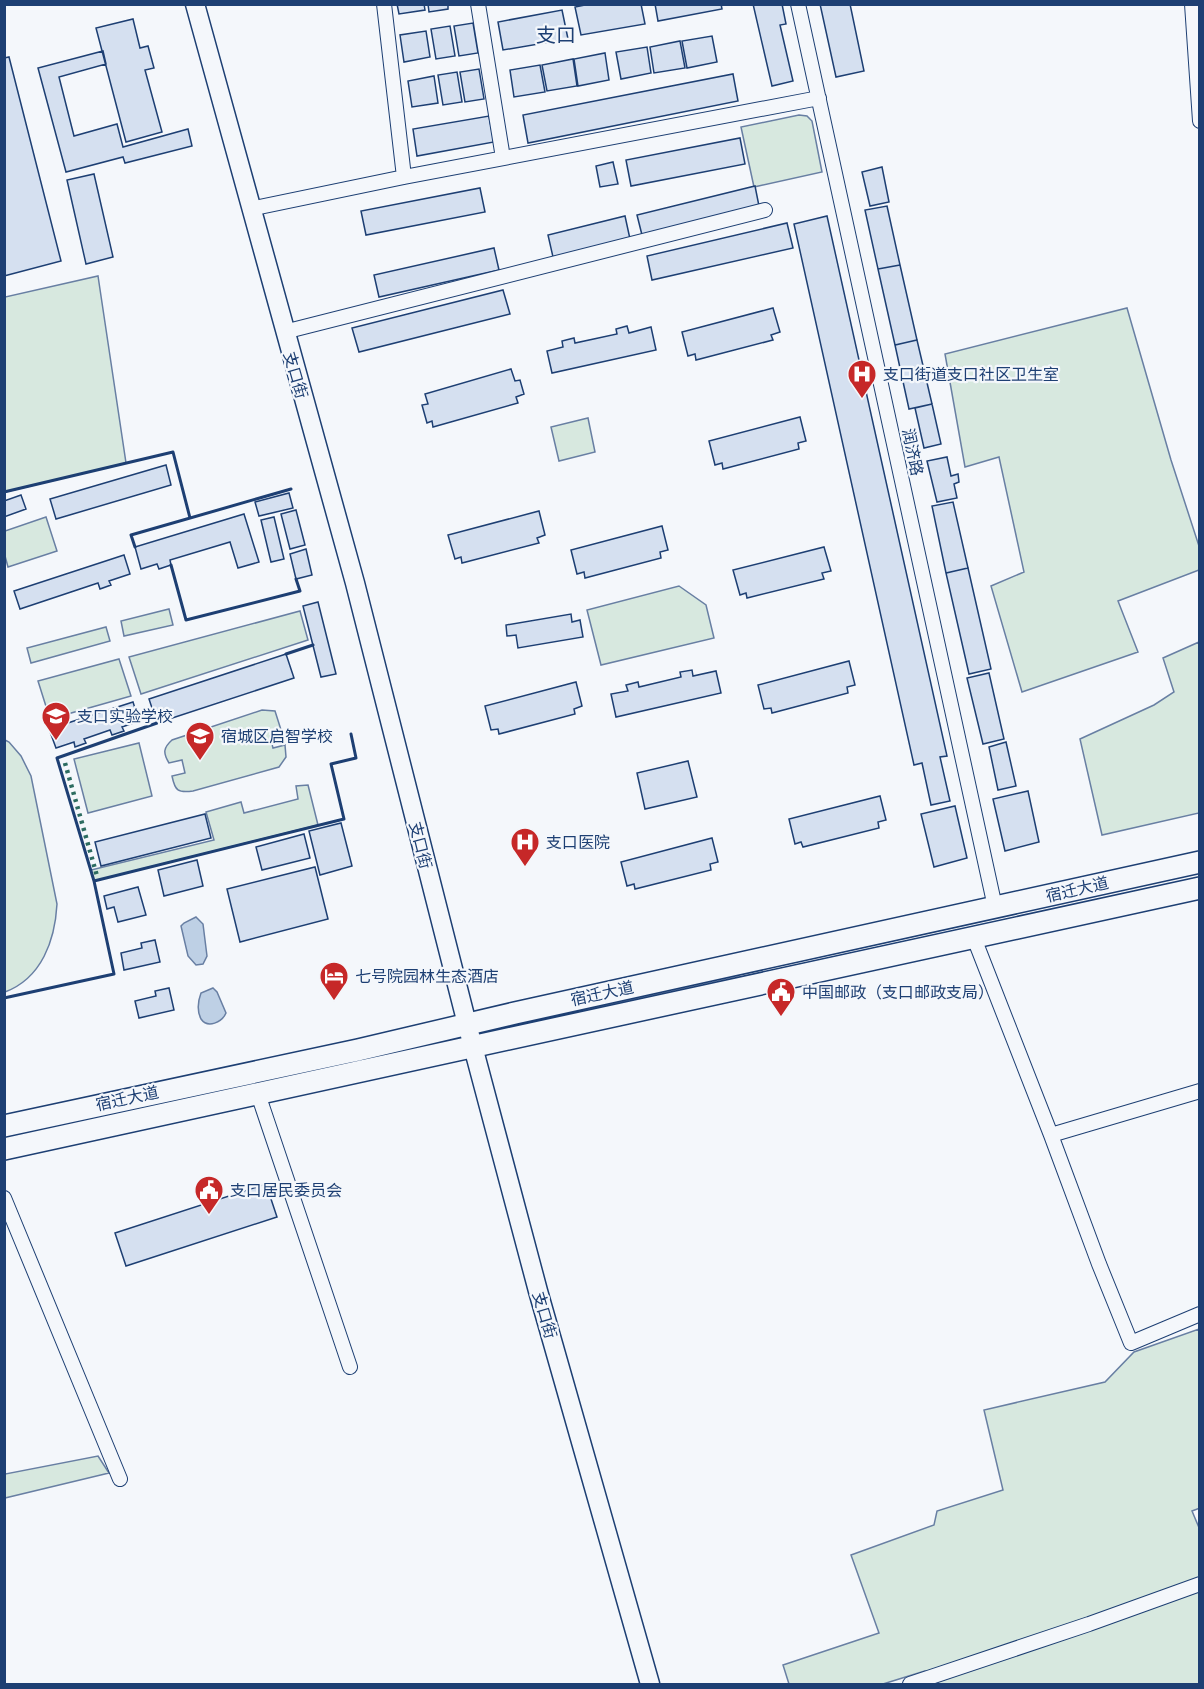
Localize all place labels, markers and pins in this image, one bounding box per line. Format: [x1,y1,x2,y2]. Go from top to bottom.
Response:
hospital icon: 支口街道支口社区卫生室 [846,358,878,400]
place label: 支口街道支口社区卫生室 [883,365,1059,385]
school or university icon: 支口实验学校 [40,700,72,742]
place label: 支口实验学校 [77,707,173,727]
school or university icon: 宿城区启智学校 [184,720,216,762]
place label: 宿城区启智学校 [221,727,333,747]
hospital icon: 支口医院 [509,826,541,868]
place label: 支口医院 [546,833,610,853]
hotel icon: 七号院园林生态酒店 [318,960,350,1002]
place label: 七号院园林生态酒店 [355,967,499,987]
public building icon: 中国邮政（支口邮政支局） [765,976,797,1018]
place label: 中国邮政（支口邮政支局） [802,983,994,1003]
public building icon: 支口居民委员会 [193,1174,225,1216]
place label: 支口居民委员会 [230,1181,342,1201]

